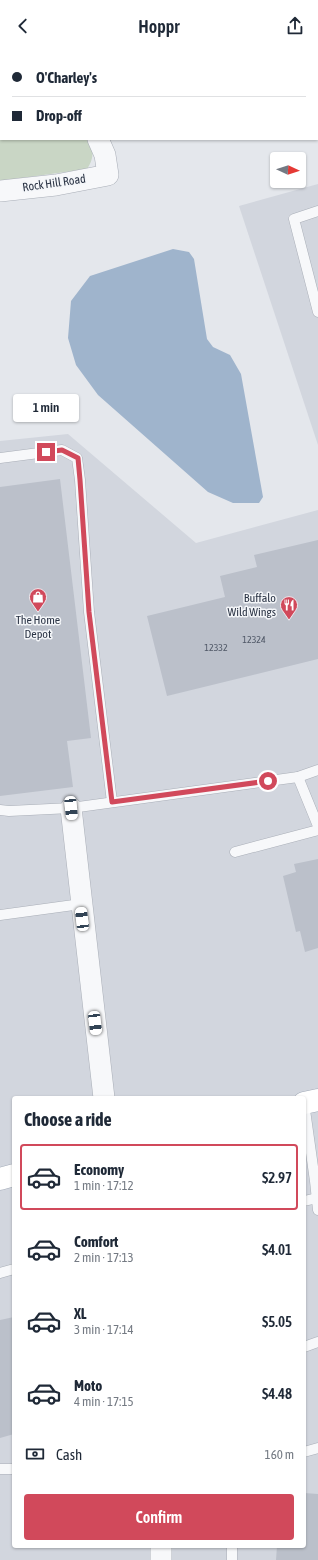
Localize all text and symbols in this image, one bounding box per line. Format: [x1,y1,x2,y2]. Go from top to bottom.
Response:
icon: back [12,15,34,37]
icon: share [284,15,306,37]
text: Hoppr [138,16,180,37]
text: O'Charley's [36,69,97,86]
text: Drop-off [36,107,82,124]
north arrow [270,152,306,188]
map controls [270,152,306,188]
street label: Rock Hill Road [22,172,86,194]
callout: 1 min [13,394,79,422]
text: 1 min [33,400,59,415]
route end [37,443,55,461]
shop icon: The Home Depot [28,587,48,612]
place label: Buffalo Wild Wings [227,591,276,619]
restaurant icon: Buffalo Wild Wings [279,595,299,620]
place label: The Home Depot [16,613,60,641]
house number: 12324 [242,634,266,645]
house number: 12332 [204,642,228,653]
route start [259,772,277,790]
car [64,795,78,821]
car [75,906,89,932]
car [88,1010,102,1036]
text: Choose a ride [24,1109,112,1130]
icon: car [26,1159,62,1195]
text: Economy [74,1161,124,1178]
text: $2.97 [262,1169,292,1186]
text: 1 min · 17:12 [74,1178,134,1193]
icon: car [26,1231,62,1267]
text: Comfort [74,1233,118,1250]
text: $4.01 [262,1241,292,1258]
text: 2 min · 17:13 [74,1250,134,1265]
icon: car [26,1303,62,1339]
text: XL [74,1305,87,1322]
text: $5.05 [262,1313,292,1330]
text: 3 min · 17:14 [74,1322,134,1337]
icon: car [26,1375,62,1411]
text: Moto [74,1377,102,1394]
text: $4.48 [262,1385,292,1402]
text: 4 min · 17:15 [74,1394,134,1409]
icon: cash [24,1443,46,1465]
text: Cash [56,1446,82,1463]
text: 160 m [265,1447,294,1462]
button: Confirm [24,1494,294,1540]

